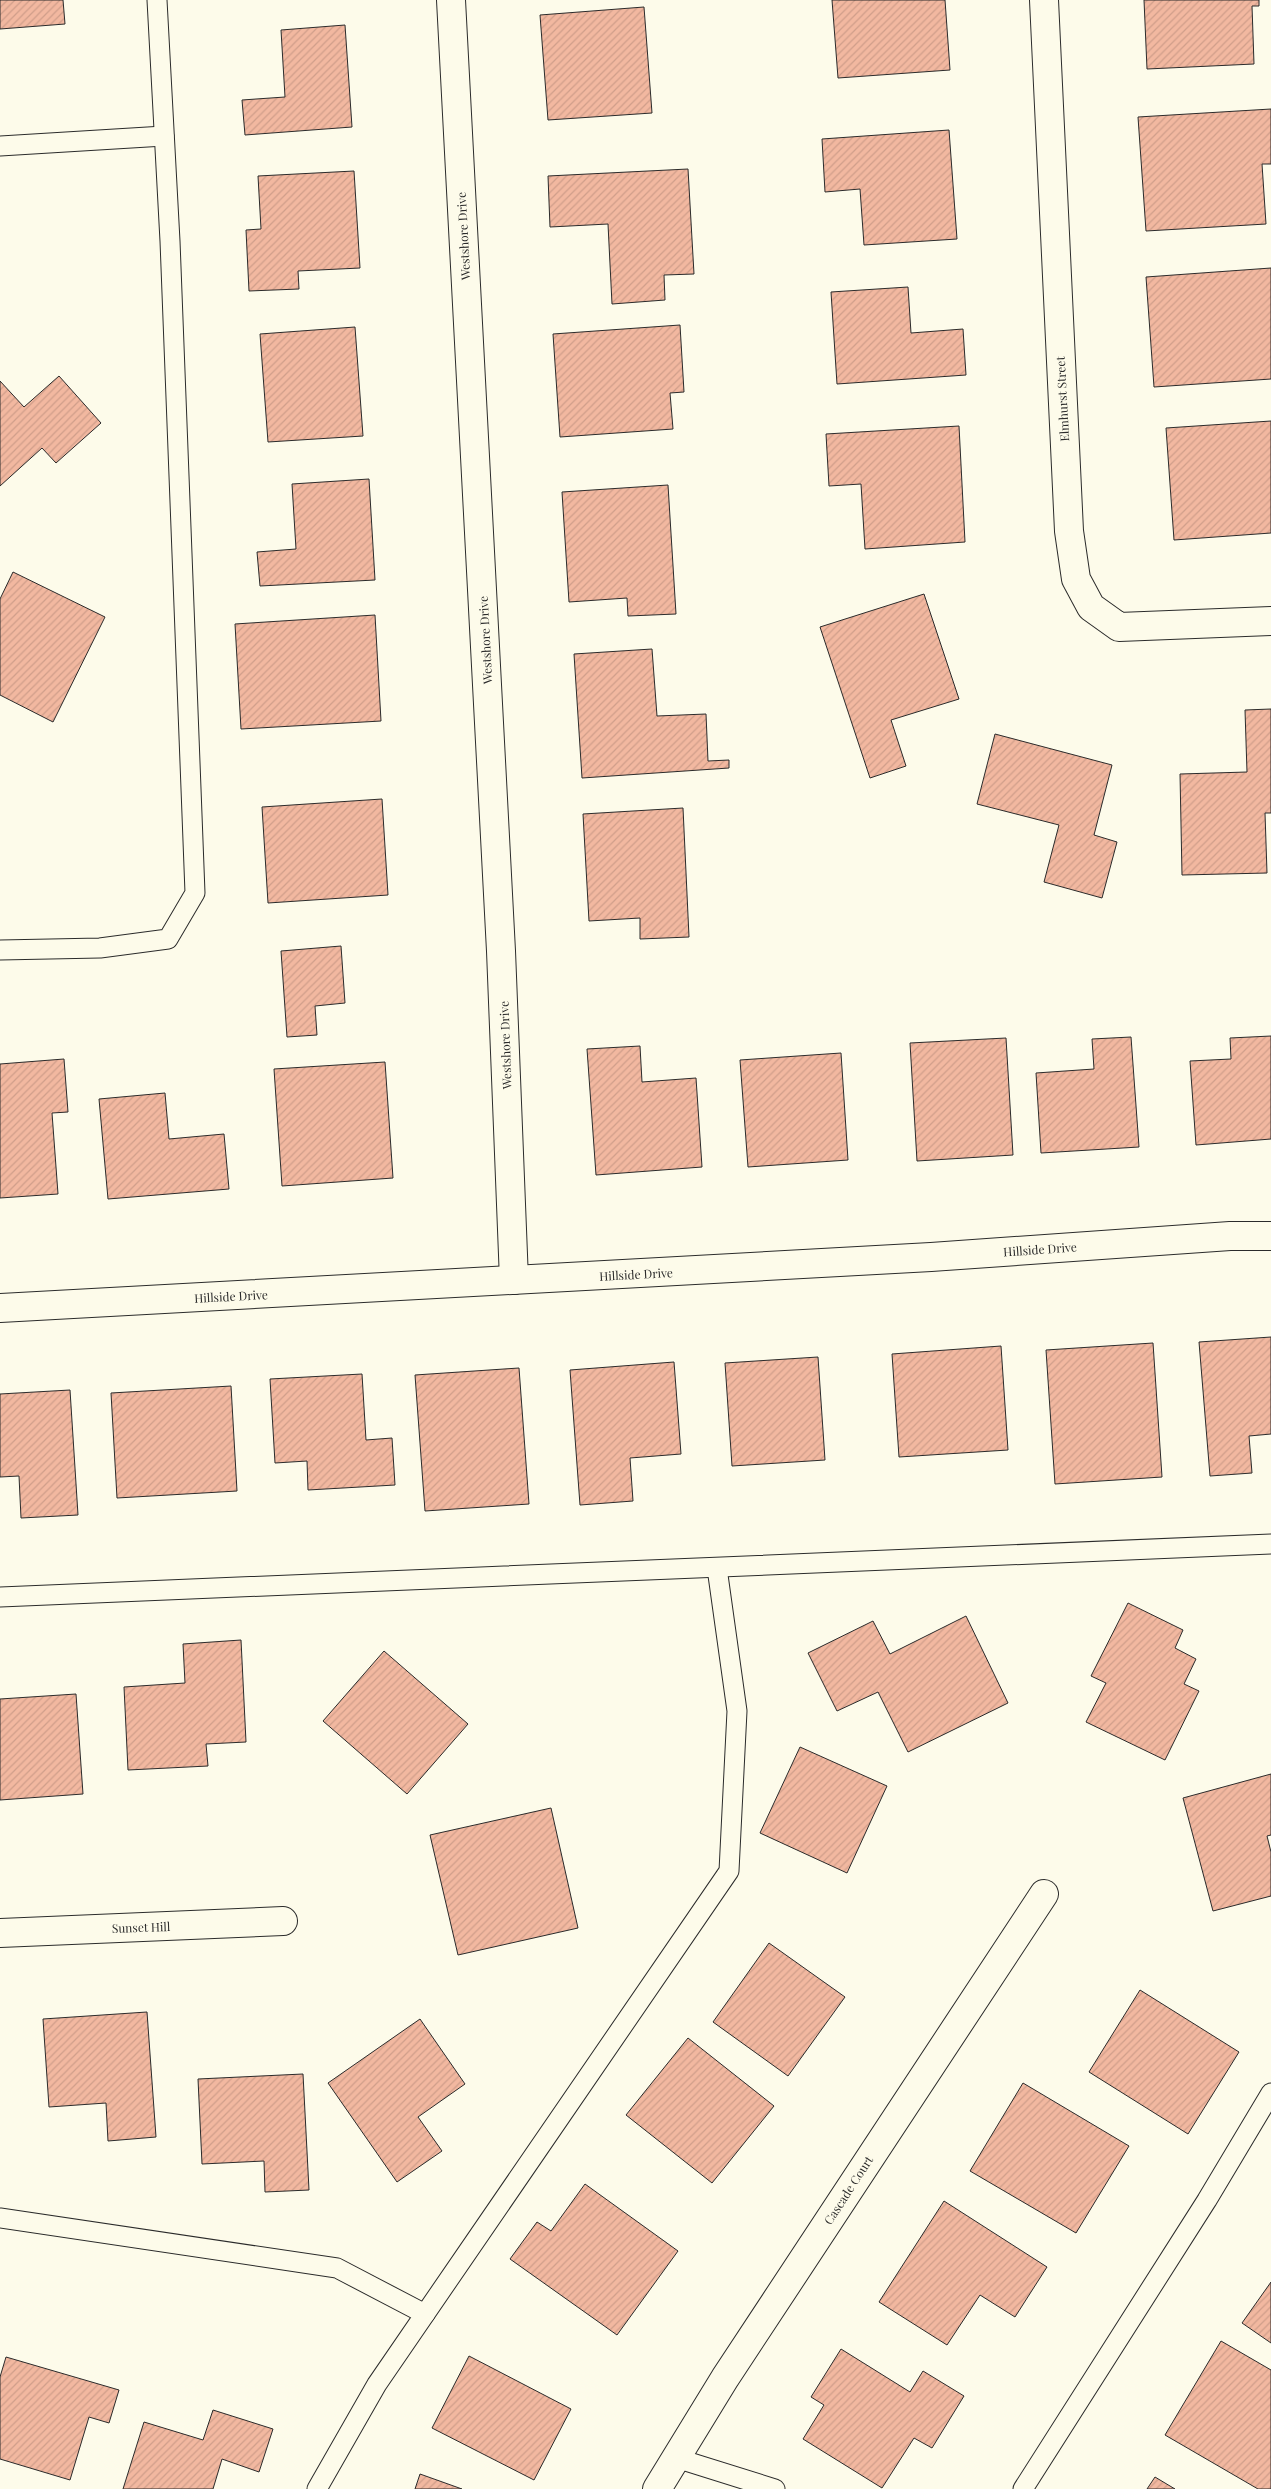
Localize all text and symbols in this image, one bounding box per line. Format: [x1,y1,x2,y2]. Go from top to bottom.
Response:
street label: Westshore Drive [453,192,473,281]
street label: Elmhurst Street [1052,355,1072,442]
street label: Westshore Drive [475,596,495,685]
street label: Westshore Drive [495,1001,515,1090]
street label: Hillside Drive [1003,1238,1077,1260]
street label: Hillside Drive [599,1264,673,1284]
street label: Hillside Drive [194,1286,268,1306]
street label: Sunset Hill [111,1918,171,1936]
street label: Cascade Court [820,2152,877,2227]

